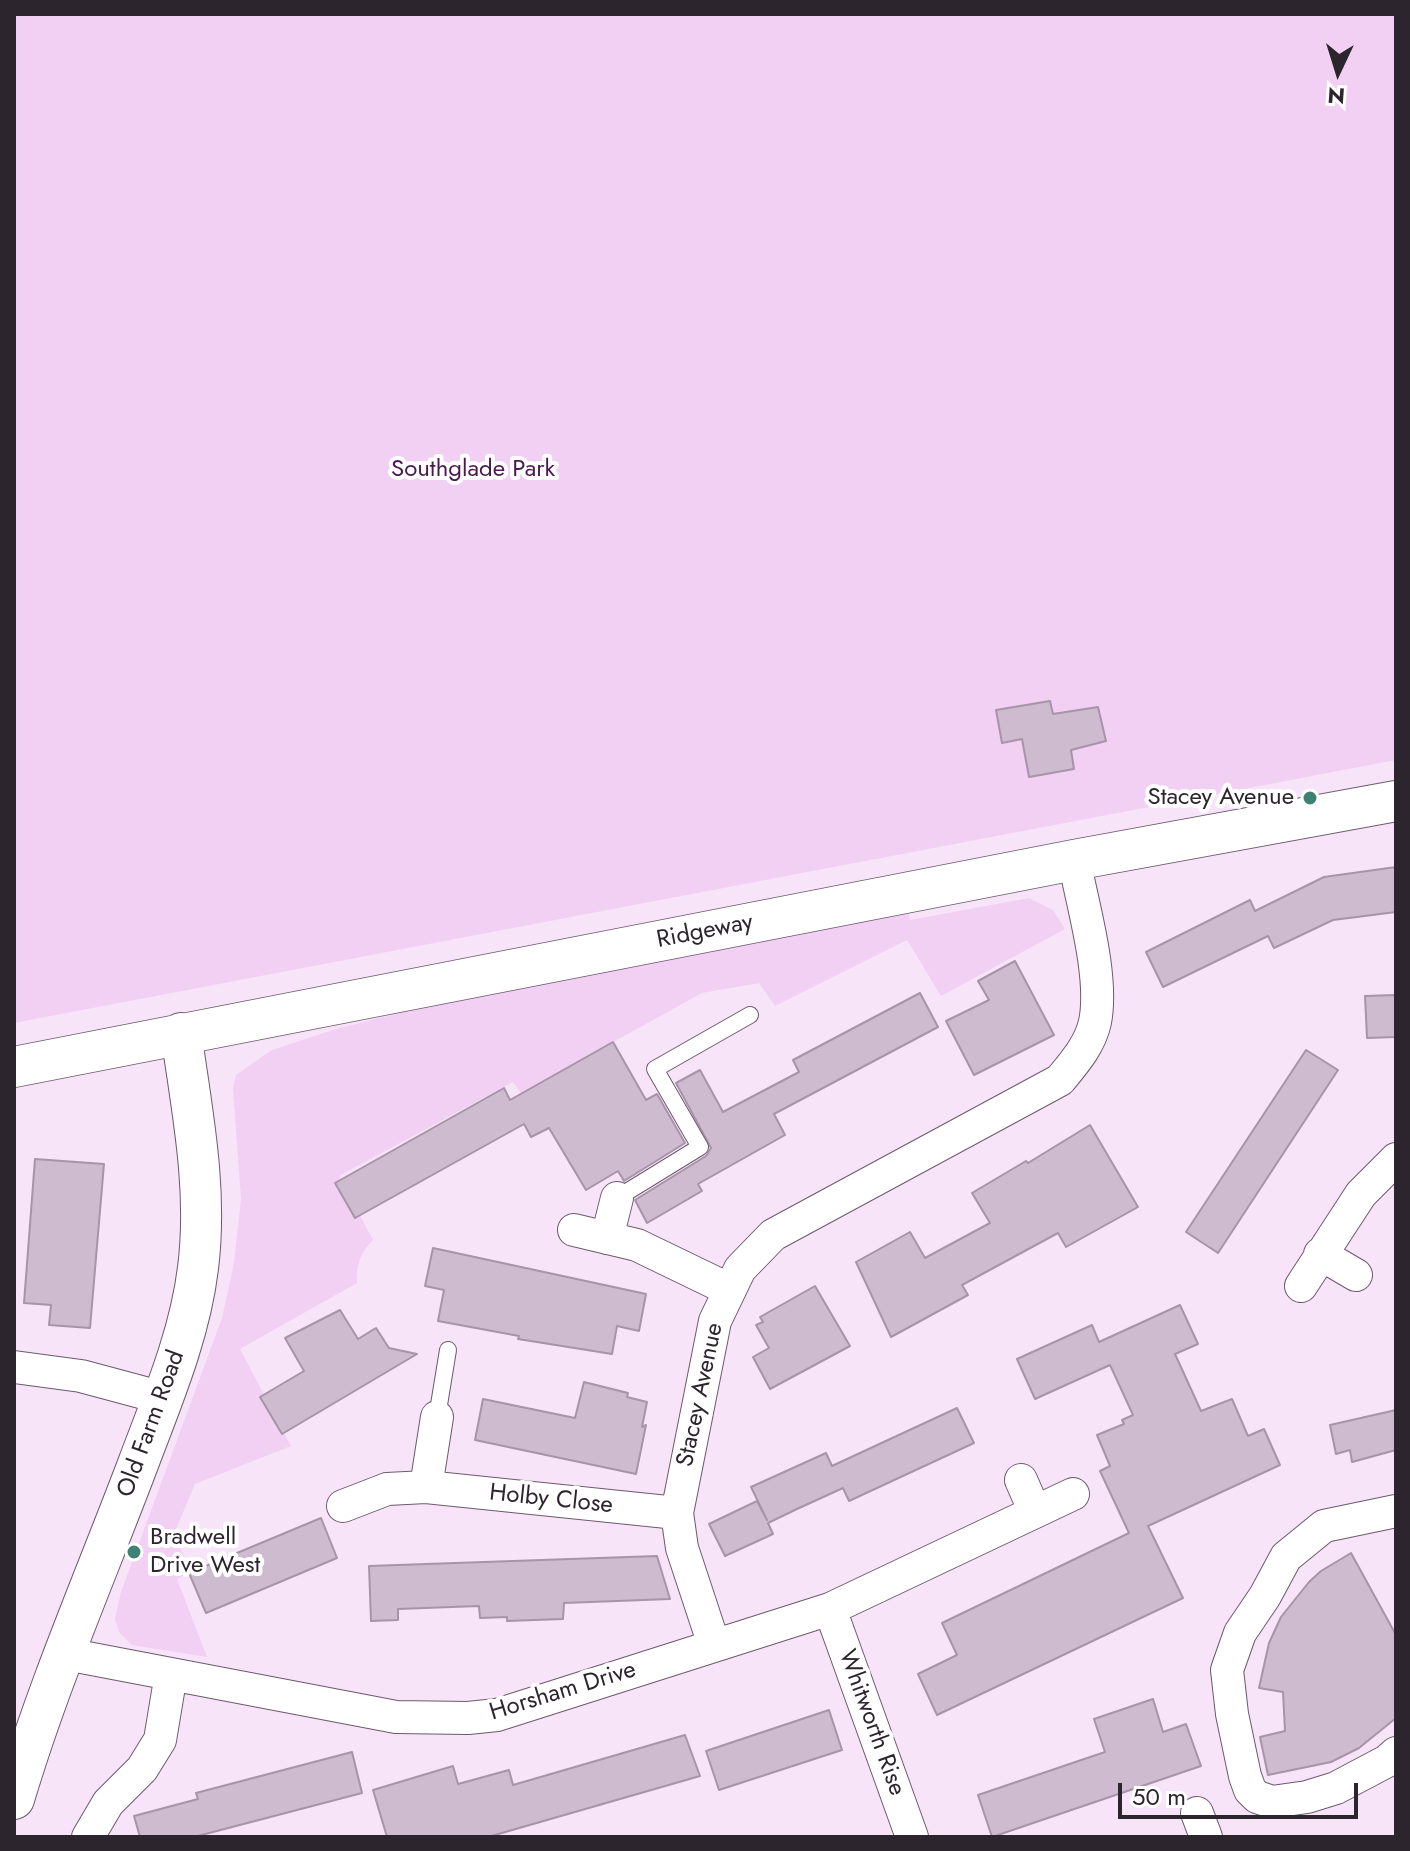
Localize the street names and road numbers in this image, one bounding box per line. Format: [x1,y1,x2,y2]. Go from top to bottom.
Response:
street label: Ridgeway [654,909,756,955]
street label: Stacey Avenue [672,1320,730,1470]
street label: Old Farm Road [112,1347,192,1501]
street label: Holby Close [488,1479,614,1521]
street label: Whitworth Rise [831,1646,911,1800]
street label: Horsham Drive [486,1656,640,1728]

